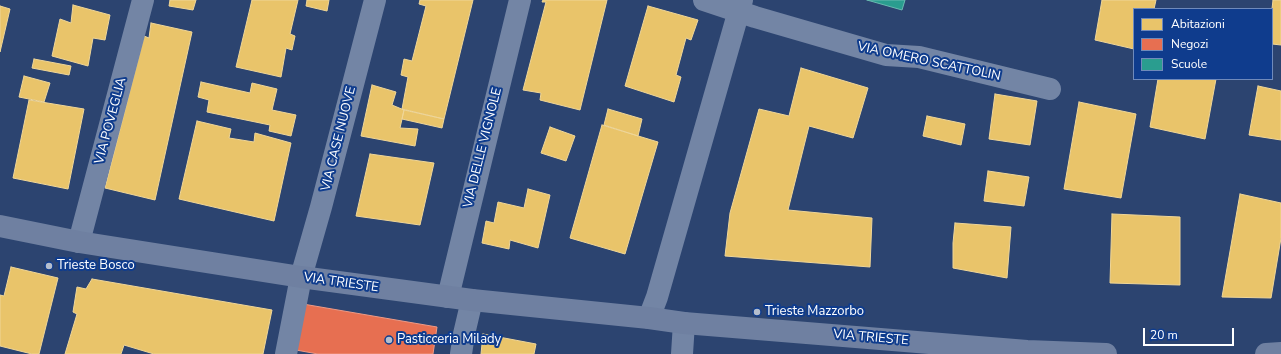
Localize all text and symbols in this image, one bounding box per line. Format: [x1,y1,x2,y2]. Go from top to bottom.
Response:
legend [1133,8,1273,80]
text: Abitazioni [1171,16,1225,32]
text: Negozi [1171,36,1208,52]
street label: VIA OMERO SCATTOLIN [856,39,1002,85]
text: Scuole [1171,56,1207,72]
street label: VIA POVEGLIA [92,76,130,166]
street label: VIA CASE NUOVE [318,85,360,193]
street label: VIA DELLE VIGNOLE [461,86,505,210]
place label: Trieste Bosco [57,258,135,274]
marker: Trieste Bosco [44,261,54,271]
street label: VIA TRIESTE [302,270,380,296]
place label: Trieste Mazzorbo [765,304,864,320]
marker: Trieste Mazzorbo [752,307,762,317]
scale bar [1145,320,1236,346]
street label: VIA TRIESTE [833,327,909,349]
text: 20 m [1150,327,1178,343]
place label: Pasticceria Milady [397,332,501,348]
marker: Pasticceria Milady [384,335,394,345]

